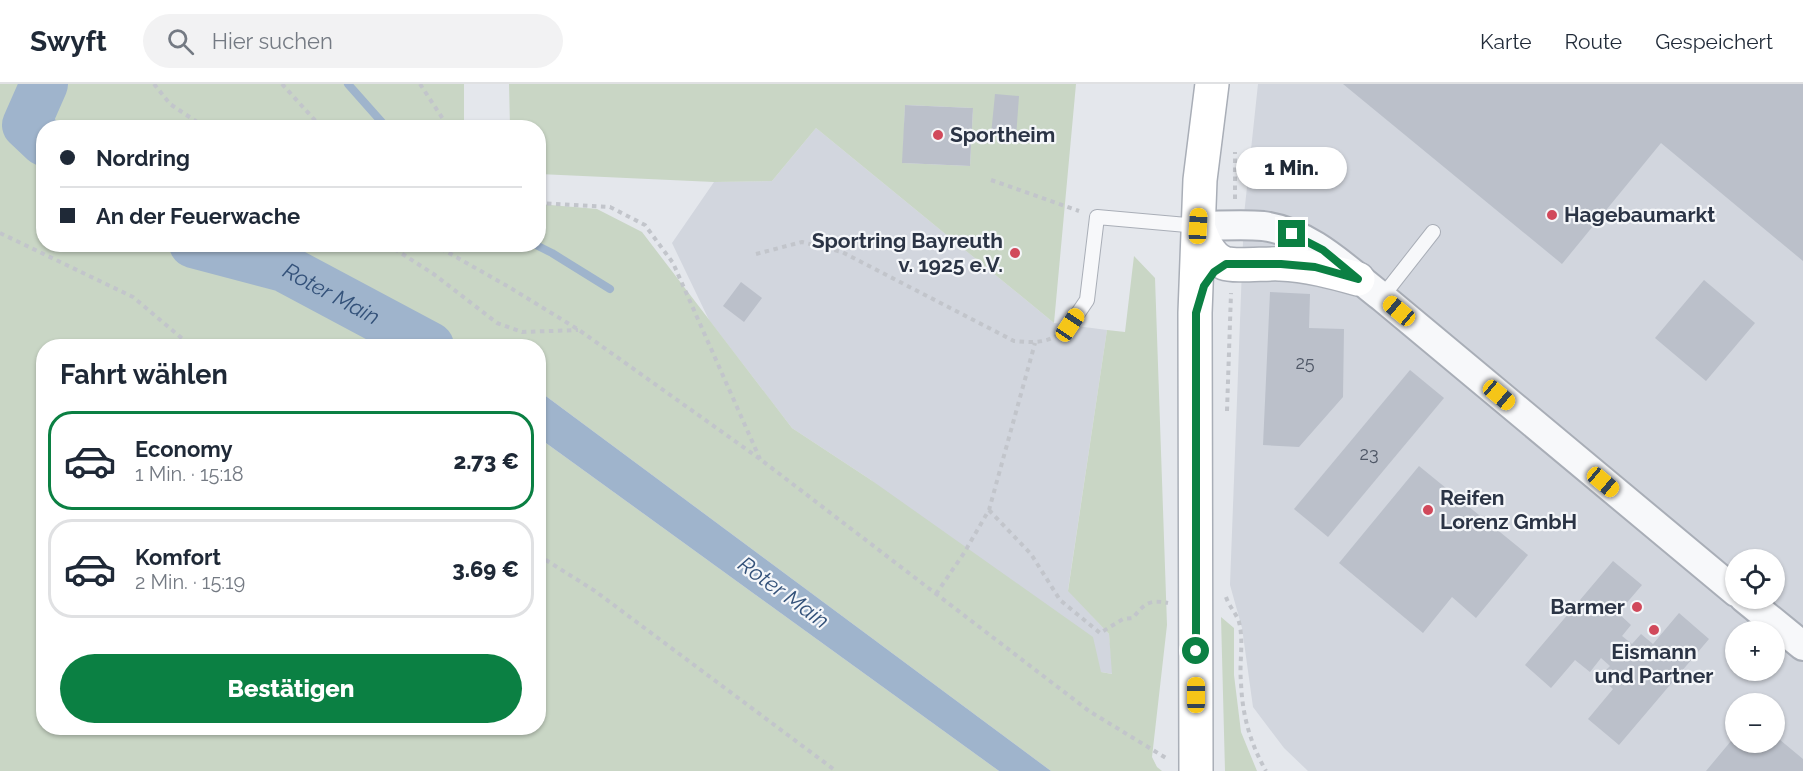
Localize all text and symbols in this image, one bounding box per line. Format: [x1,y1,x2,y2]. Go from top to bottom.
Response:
search box [143,14,563,68]
text: Swyft [30,25,107,58]
icon: search [164,25,197,58]
text: Hier suchen [212,28,333,54]
text: Karte [1480,29,1532,54]
text: Route [1565,29,1622,54]
text: Gespeichert [1655,29,1773,54]
place label: Sportheim [950,122,1055,147]
marker: Sportheim [931,128,945,142]
text: Nordring [96,145,190,171]
callout: 1 Min. [1236,147,1348,189]
text: 1 Min. [1264,156,1319,180]
place label: Hagebaumarkt [1564,202,1715,227]
text: An der Feuerwache [96,203,300,229]
car [1188,208,1208,244]
marker: Hagebaumarkt [1545,208,1559,222]
route end [1278,220,1305,247]
place label: Sportring Bayreuth v. 1925 e.V. [812,228,1003,277]
marker: Sportring Bayreuth v. 1925 e.V. [1008,246,1022,260]
water label: Roter Main [279,257,384,330]
car [1379,293,1419,329]
car [1052,305,1088,345]
house number: 25 [1295,352,1315,373]
text: Fahrt wählen [60,359,228,390]
car [1479,377,1519,413]
icon: car [63,434,117,488]
text: Economy [135,436,233,462]
house number: 23 [1360,443,1379,464]
text: 2.73 € [453,448,519,474]
text: 1 Min. · 15:18 [135,462,244,486]
car [1583,464,1623,500]
place label: Reifen Lorenz GmbH [1440,485,1577,534]
marker: Reifen Lorenz GmbH [1421,503,1435,517]
icon: car [63,542,117,596]
text: Komfort [135,544,221,570]
map controls [1725,549,1785,753]
button: locate [1725,549,1785,609]
water label: Roter Main [734,550,834,634]
text: 3.69 € [452,556,519,582]
text: 2 Min. · 15:19 [135,570,245,594]
place label: Barmer [1550,594,1625,619]
marker: Barmer [1630,600,1644,614]
button: + [1725,621,1785,681]
marker: Eismann und Partner [1647,623,1661,637]
route start [1182,637,1209,664]
place label: Eismann und Partner [1595,639,1713,688]
button: Bestätigen [60,654,522,723]
car [1187,677,1205,713]
button: − [1725,693,1785,753]

